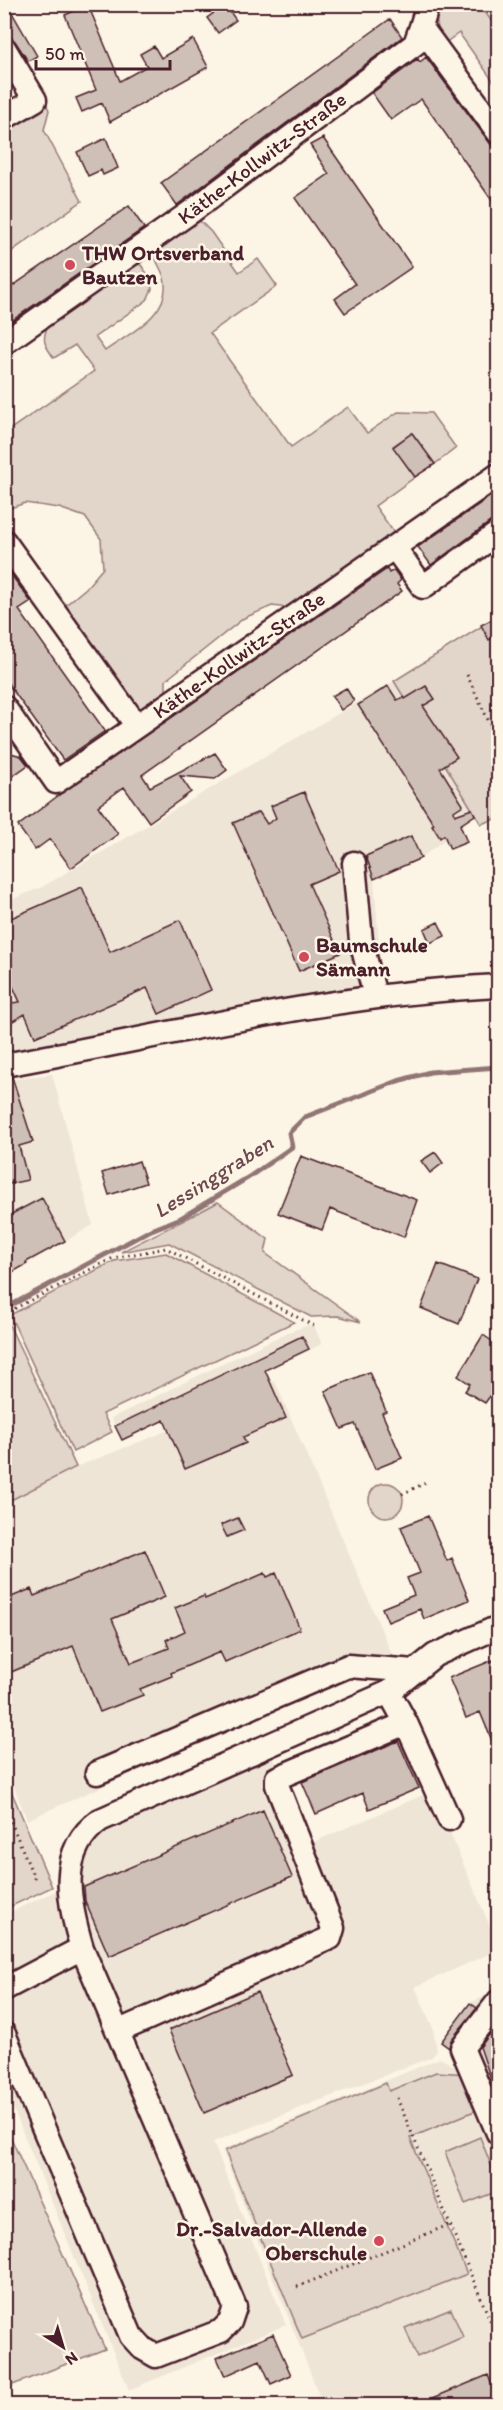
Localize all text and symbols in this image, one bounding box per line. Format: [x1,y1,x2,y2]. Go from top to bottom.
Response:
scale bar [36,33,170,71]
text: 50 m [45,43,85,65]
street label: Käthe-Kollwitz-Straße [173,86,351,229]
place label: THW Ortsverband Bautzen [81,240,245,289]
marker: THW Ortsverband Bautzen [63,258,77,272]
street label: Käthe-Kollwitz-Straße [148,586,330,723]
place label: Baumschule Sämann [316,932,428,981]
marker: Baumschule Sämann [297,950,311,964]
water label: Lessinggraben [149,1129,278,1224]
place label: Dr.-Salvador-Allende Oberschule [176,2216,367,2265]
marker: Dr.-Salvador-Allende Oberschule [372,2234,386,2248]
north arrow [33,2317,93,2377]
text: N [62,2348,82,2369]

